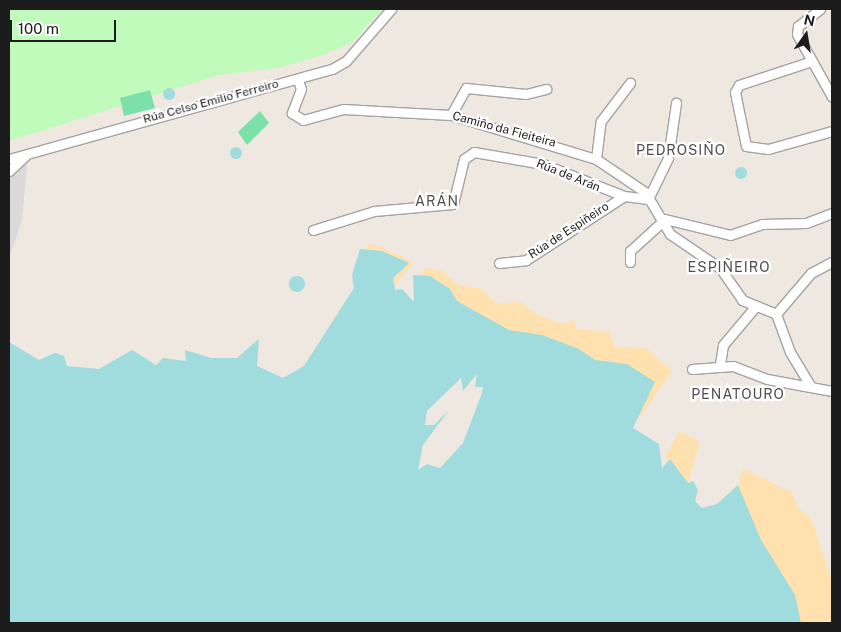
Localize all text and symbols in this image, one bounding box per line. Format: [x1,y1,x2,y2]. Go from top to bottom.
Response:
scale bar [12,10,119,42]
north arrow [781,10,831,60]
text: N [802,11,817,29]
text: 100 m [18,20,59,37]
street label: Rúa Celso Emilio Ferreiro [142,77,280,127]
street label: Camiño da Fieiteira [451,109,557,151]
district label: PEDROSIÑO [635,142,727,158]
street label: Rúa de Arán [534,157,602,195]
district label: ARÁN [415,193,459,209]
street label: Rúa de Espiñeiro [526,200,612,262]
district label: ESPIÑEIRO [686,259,772,275]
district label: PENATOURO [690,386,786,402]

